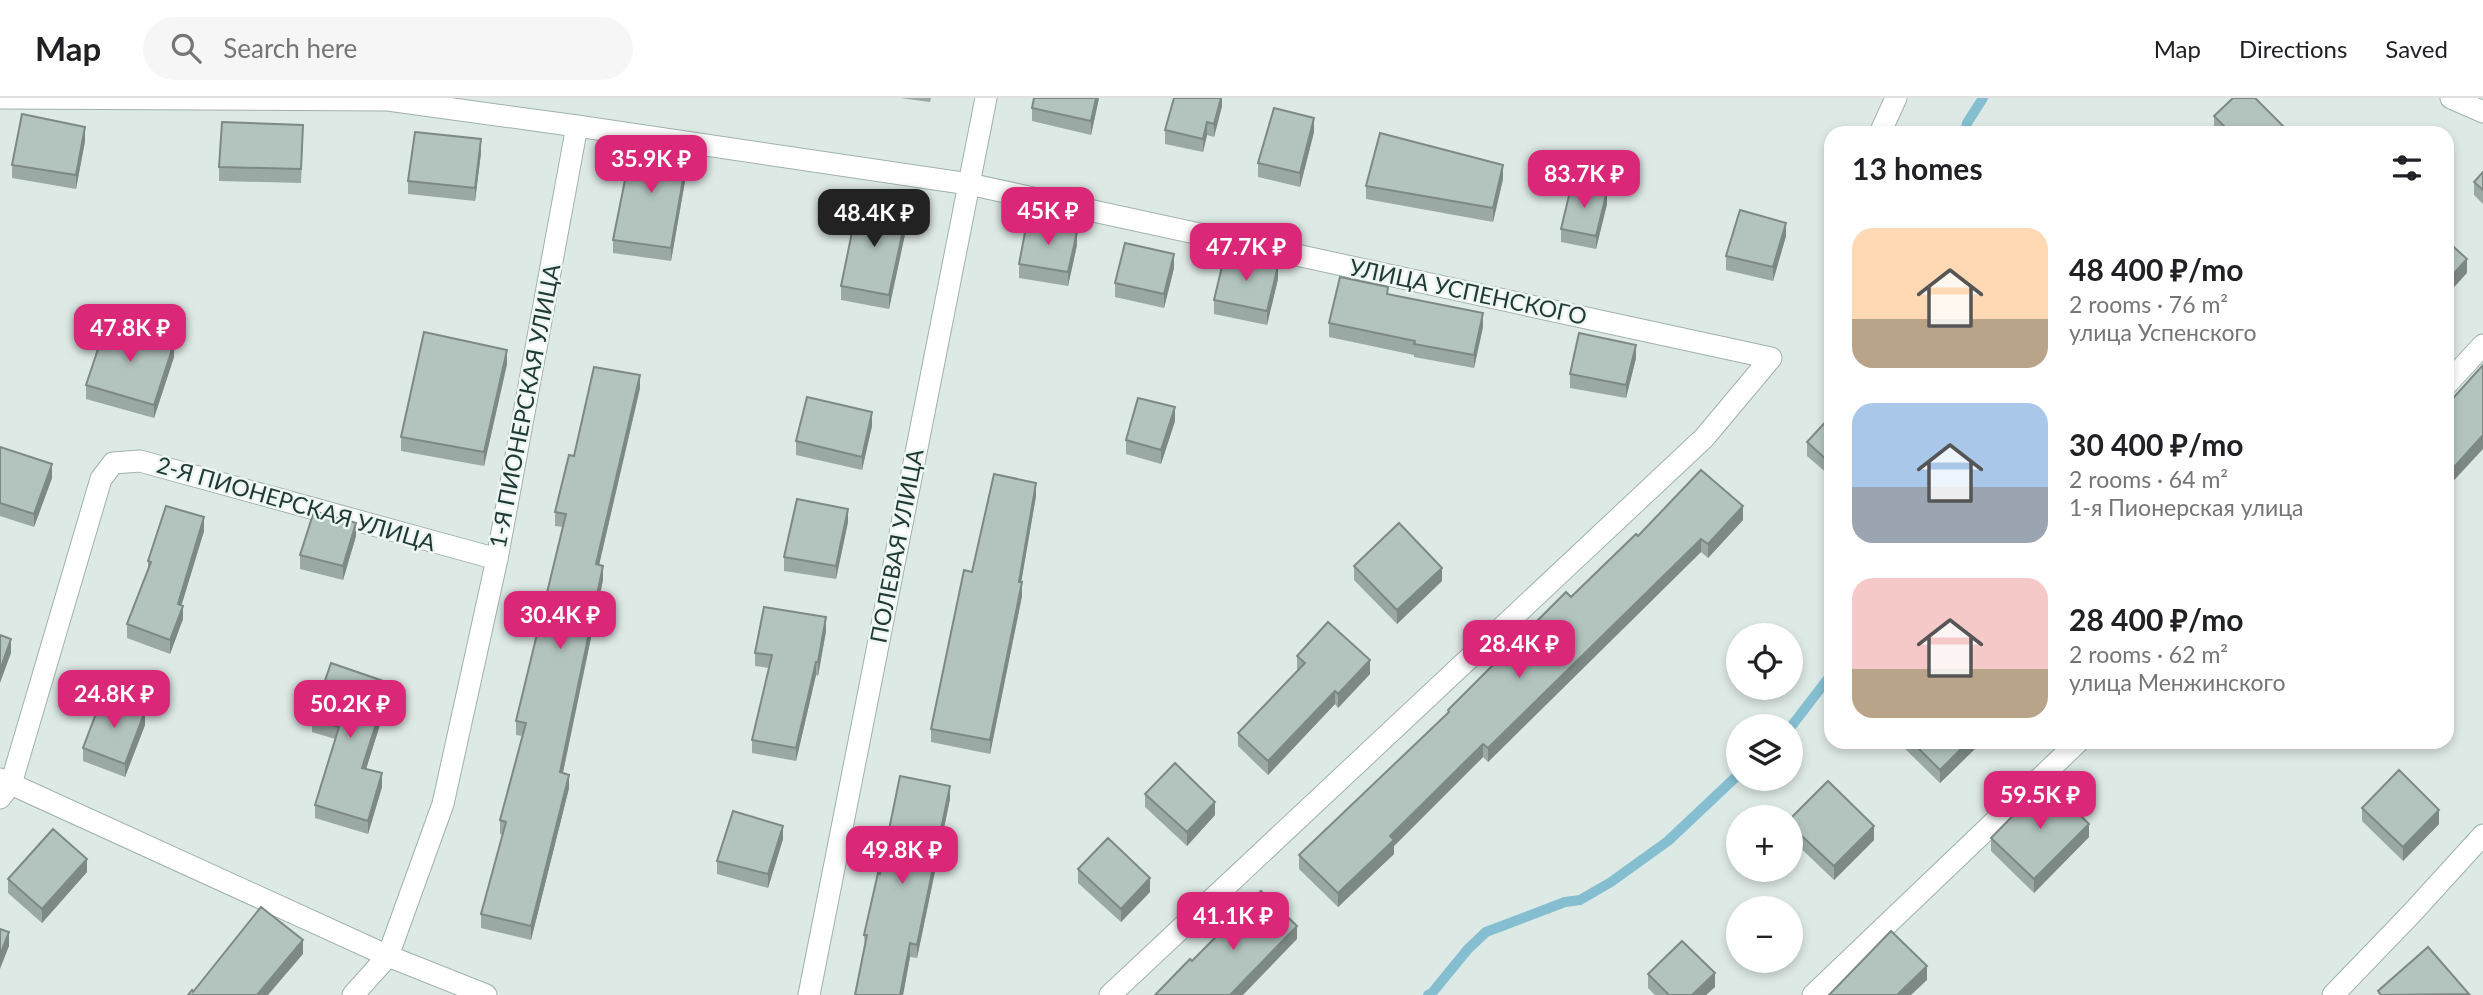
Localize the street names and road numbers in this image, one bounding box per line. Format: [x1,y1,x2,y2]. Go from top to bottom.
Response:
street label: УЛИЦА УСПЕНСКОГО [1347,252,1589,330]
street label: 1-Я ПИОНЕРСКАЯ УЛИЦА [483,261,565,550]
street label: ПОЛЕВАЯ УЛИЦА [863,446,929,645]
street label: 2-Я ПИОНЕРСКАЯ УЛИЦА [154,450,439,556]

